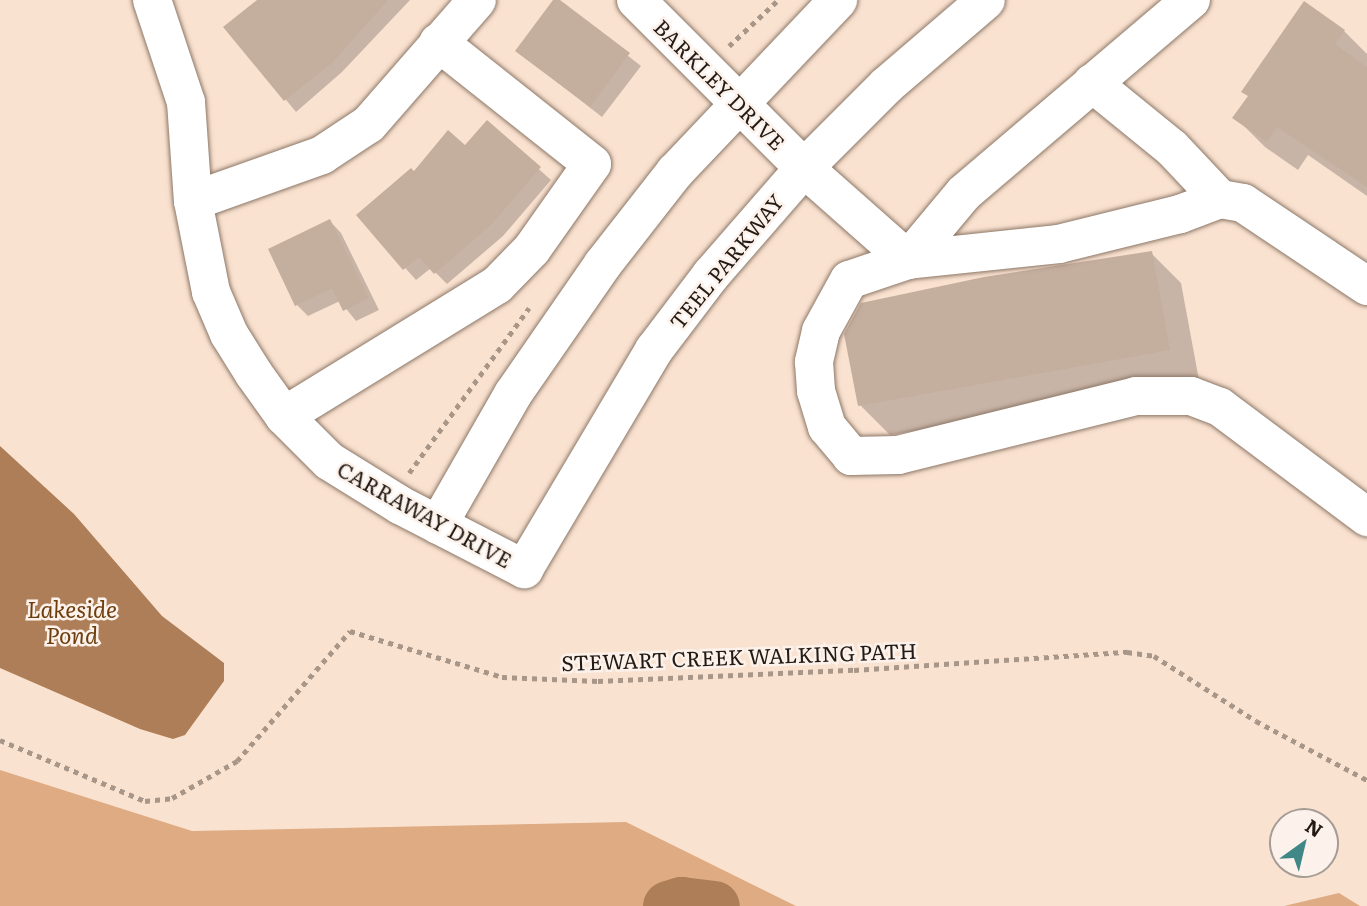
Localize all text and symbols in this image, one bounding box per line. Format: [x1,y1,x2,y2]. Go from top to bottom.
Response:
street label: BARKLEY DRIVE [649,13,791,155]
street label: TEEL PARKWAY [664,188,788,334]
street label: CARRAWAY DRIVE [333,456,517,572]
water label: Lakeside Pond [27,594,117,648]
street label: STEWART CREEK WALKING PATH [561,637,917,675]
north arrow [1269,808,1339,878]
text: N [1300,811,1329,843]

